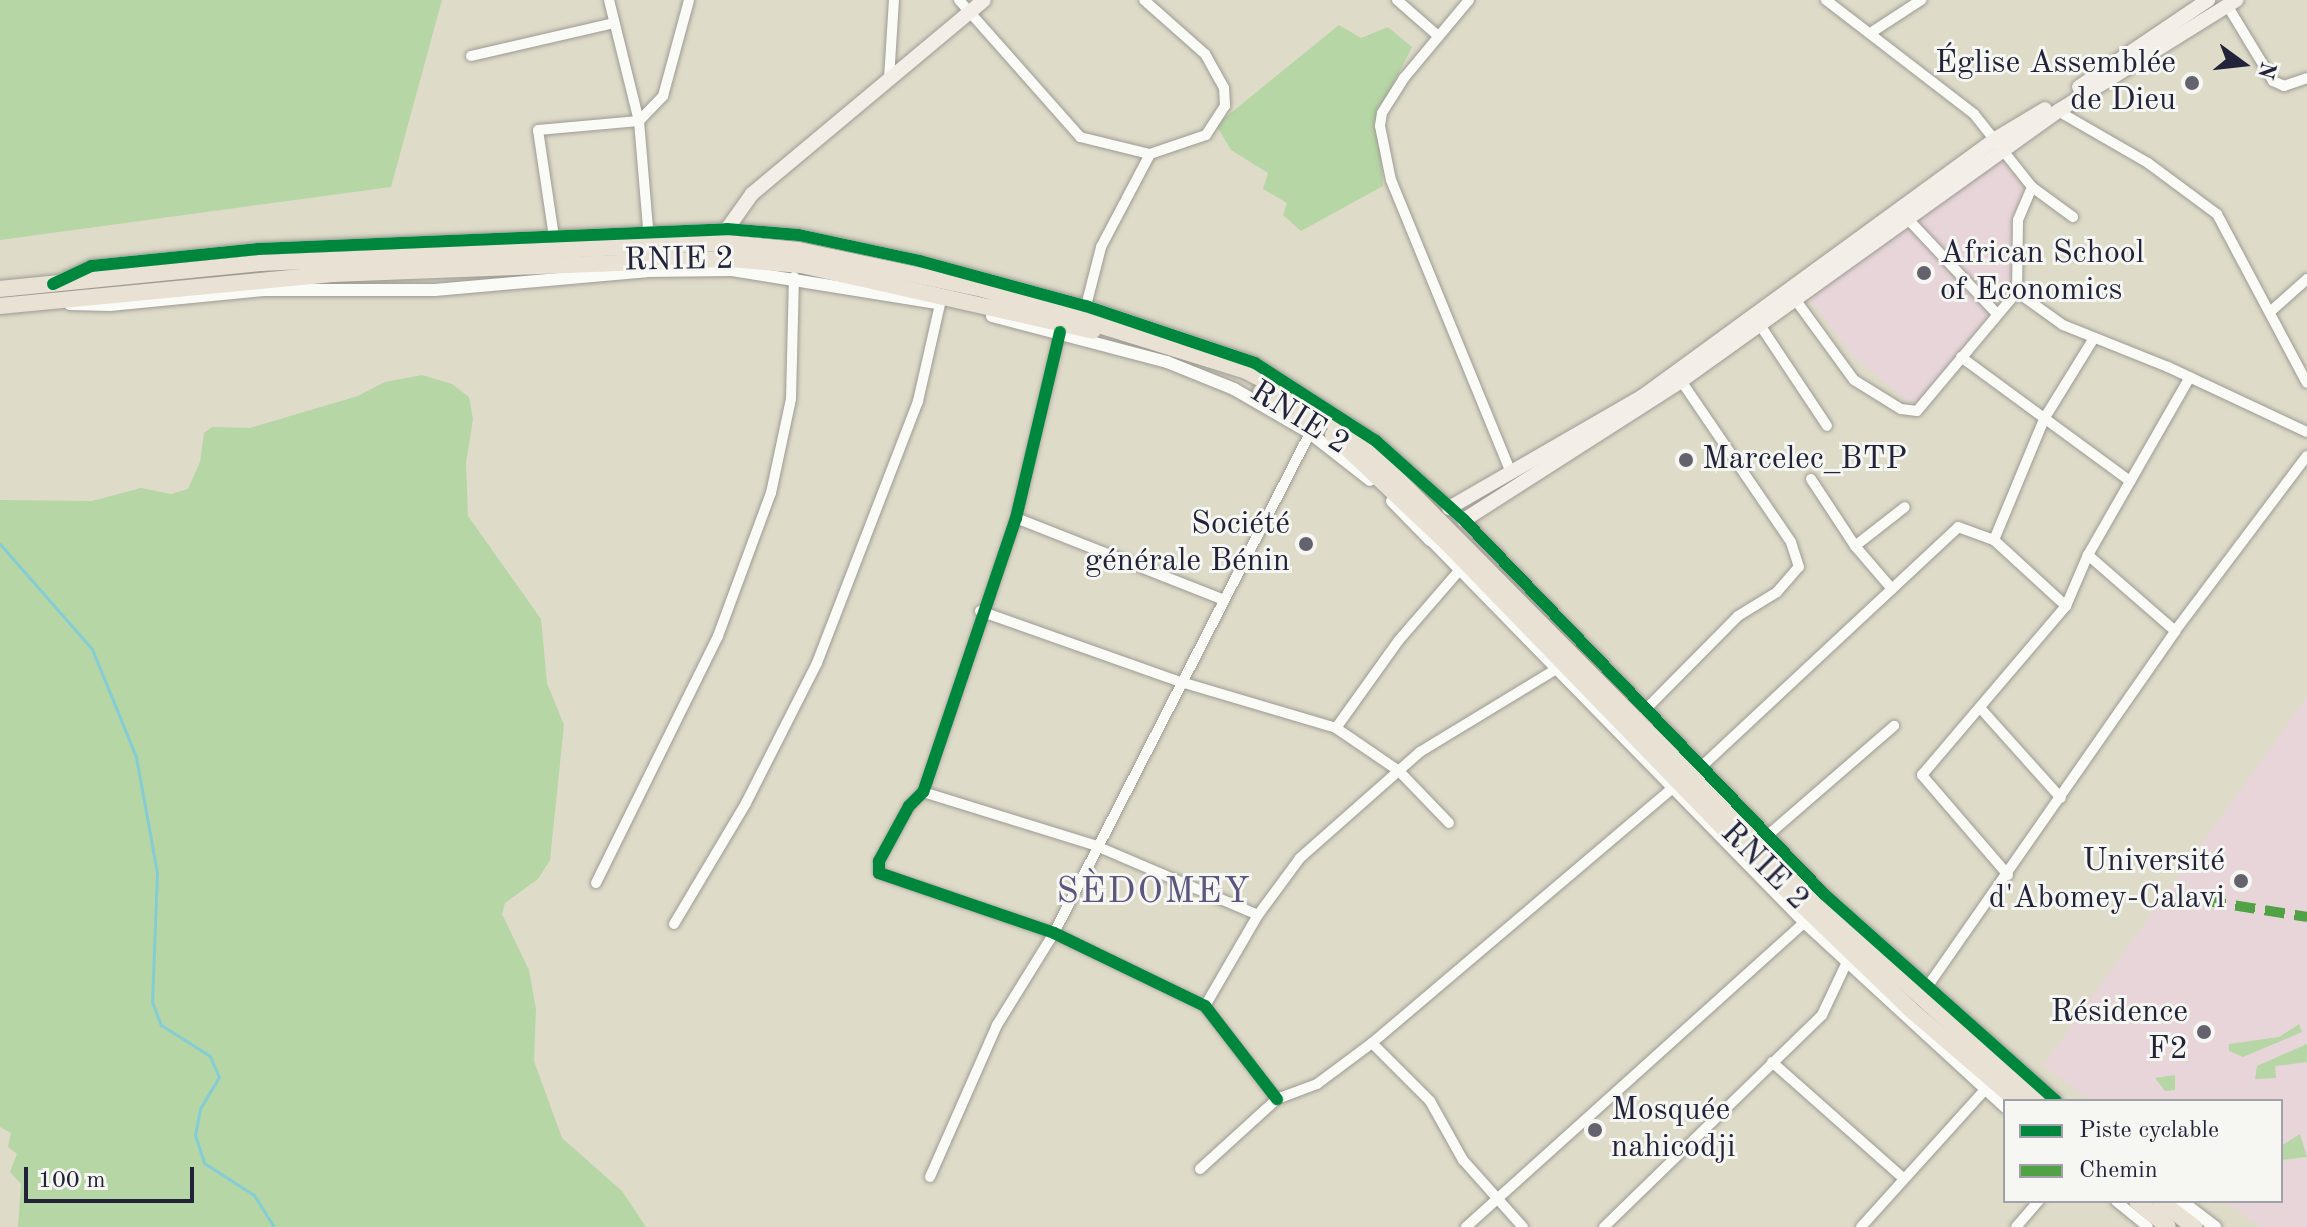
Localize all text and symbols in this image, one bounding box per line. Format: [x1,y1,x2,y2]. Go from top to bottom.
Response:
north arrow [2203,24,2283,104]
place label: Église Assemblée de Dieu [1935,46,2176,121]
text: N [2253,59,2279,81]
marker: Église Assemblée de Dieu [2183,74,2201,92]
place label: African School of Economics [1940,236,2144,311]
street label: RNIE 2 [624,241,734,281]
marker: African School of Economics [1915,264,1933,282]
street label: RNIE 2 [1242,374,1356,464]
place label: Marcelec_BTP [1702,441,1907,479]
marker: Marcelec_BTP [1677,451,1695,469]
place label: Société générale Bénin [1085,507,1290,582]
marker: Société générale Bénin [1297,535,1315,553]
street label: RNIE 2 [1712,815,1816,919]
place label: Université d'Abomey-Calavi [1989,844,2225,919]
district label: SÈDOMEY [1056,872,1252,916]
marker: Université d'Abomey-Calavi [2232,872,2250,890]
place label: Résidence F2 [2050,995,2188,1070]
marker: Résidence F2 [2195,1023,2213,1041]
place label: Mosquée nahicodji [1611,1093,1736,1168]
legend [2003,1099,2283,1203]
text: Piste cyclable [2079,1119,2219,1143]
marker: Mosquée nahicodji [1586,1121,1604,1139]
scale bar [28,1151,198,1201]
text: Chemin [2079,1159,2158,1183]
text: 100 m [38,1169,106,1193]

